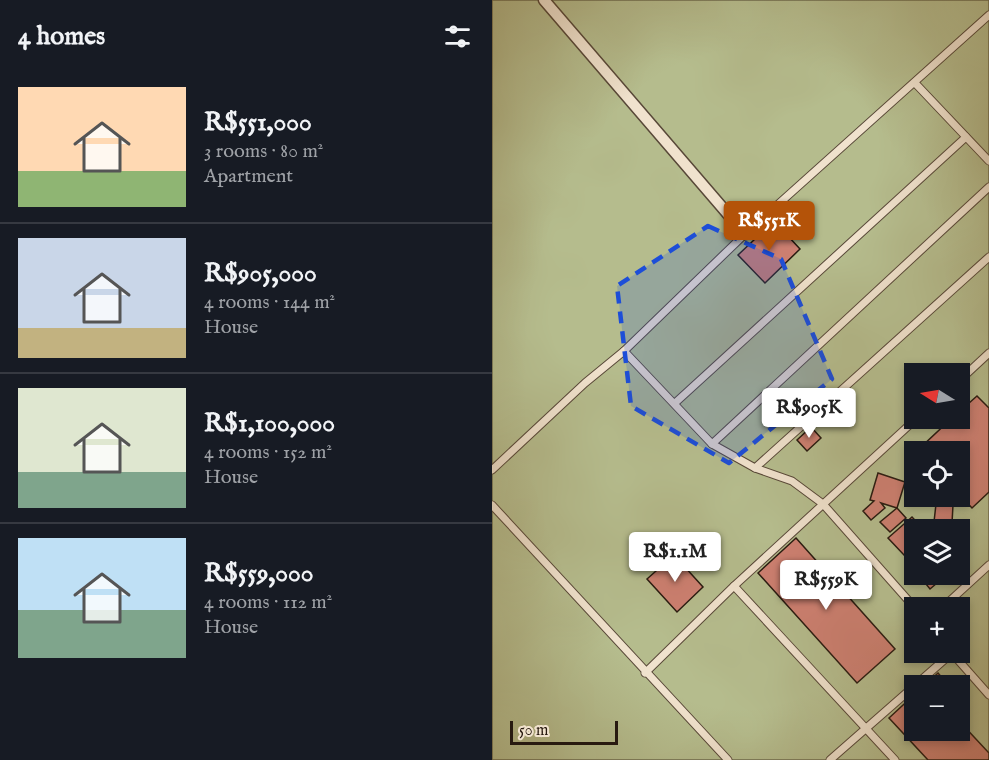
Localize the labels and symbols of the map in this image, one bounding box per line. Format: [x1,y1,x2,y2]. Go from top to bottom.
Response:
pin: R$551K [720,201,818,252]
north arrow [904,363,970,429]
pin: R$905K [760,388,858,439]
pin: R$1.1M [626,532,724,583]
pin: R$559K [777,560,875,611]
scale bar [510,718,618,746]

